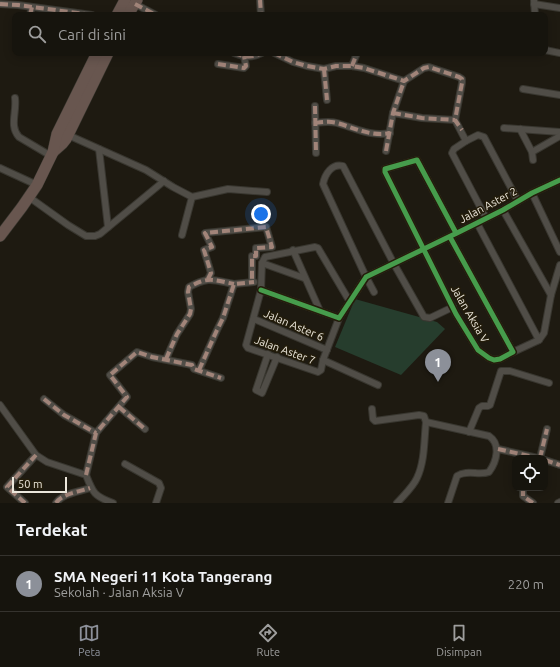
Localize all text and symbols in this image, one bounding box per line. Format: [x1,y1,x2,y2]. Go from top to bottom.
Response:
search box [12,12,548,56]
icon: search [26,23,48,45]
text: Cari di sini [58,26,126,43]
street label: Jalan Aster 2 [457,185,519,225]
your location [251,204,271,224]
street label: Jalan Aksia V [449,283,491,345]
street label: Jalan Aster 6 [262,307,326,343]
street label: Jalan Aster 7 [253,333,317,367]
pin: 1 [425,349,451,382]
map controls [512,455,548,491]
button: locate [512,455,548,491]
scale bar [12,475,67,494]
text: 50 m [18,478,42,490]
text: Terdekat [16,520,88,539]
text: SMA Negeri 11 Kota Tangerang [54,568,272,585]
text: 1 [25,577,33,591]
text: 220 m [508,577,544,591]
text: Sekolah · Jalan Aksia V [54,585,184,599]
tab: Peta [78,622,100,658]
tab: Rute [257,622,280,658]
tab: Disimpan [436,622,482,658]

